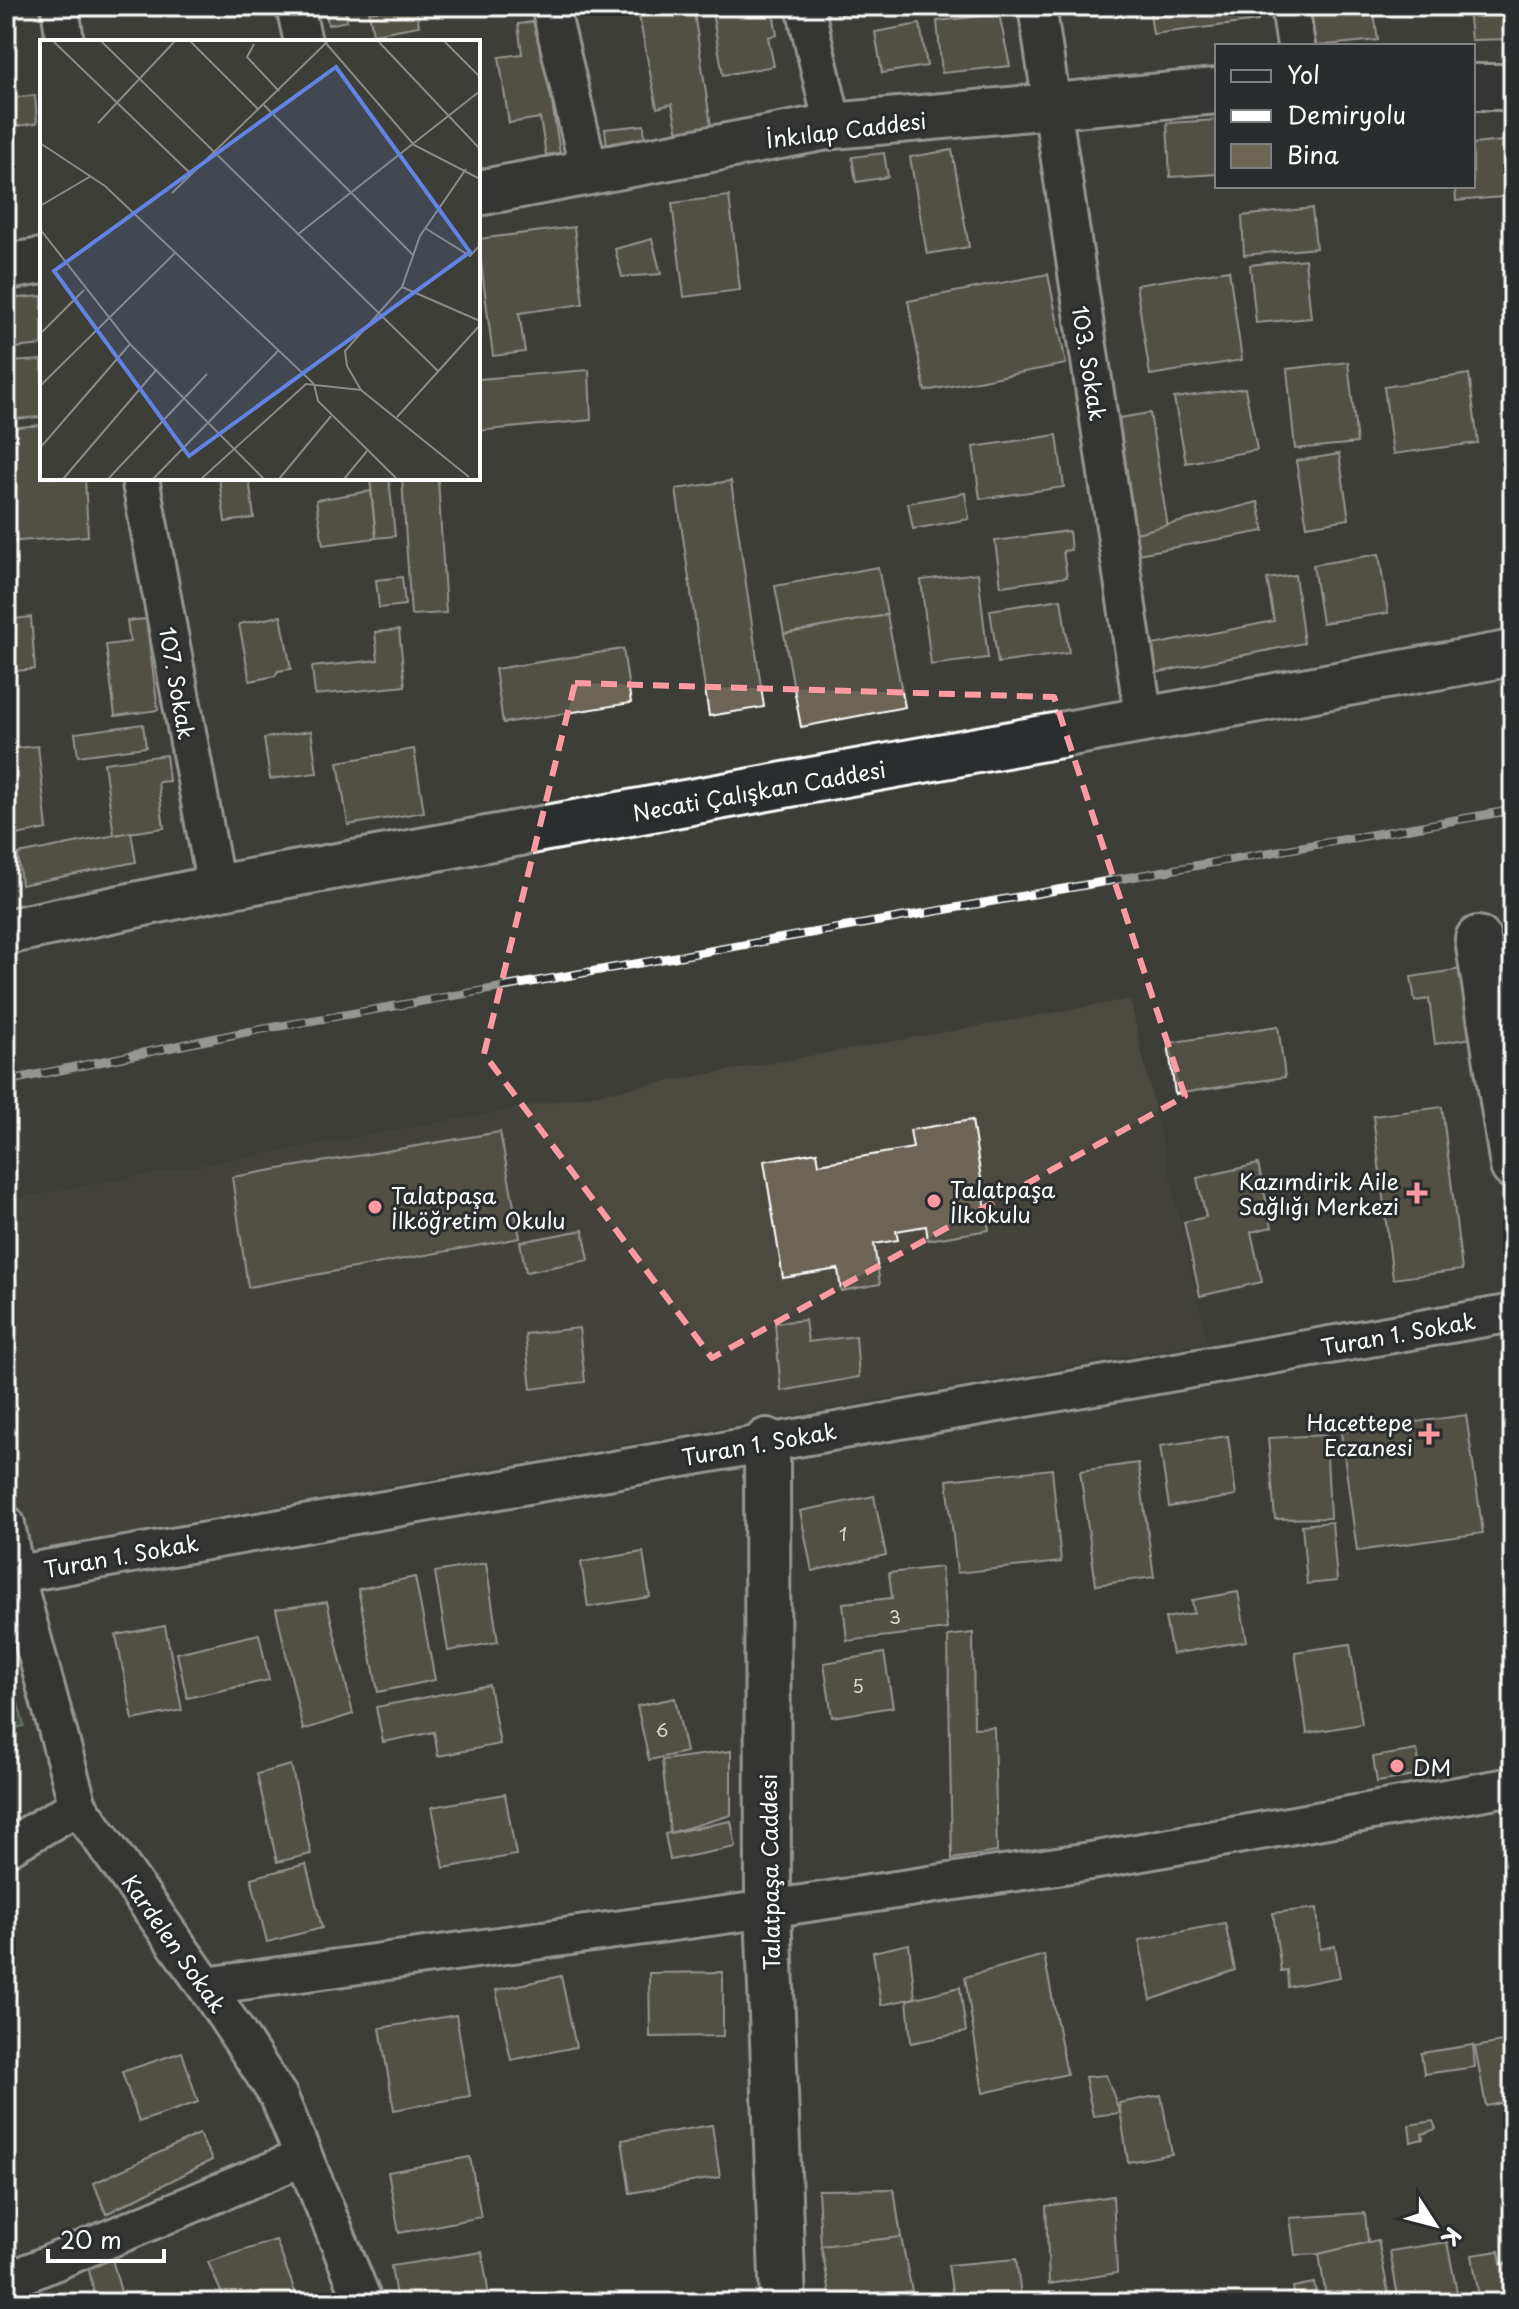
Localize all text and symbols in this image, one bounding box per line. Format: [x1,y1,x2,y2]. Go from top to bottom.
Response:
inset map [40,40,480,480]
legend [1215,44,1475,188]
text: Yol [1287,56,1320,92]
text: Demiryolu [1287,96,1406,132]
street label: İnkılap Caddesi [764,103,928,155]
text: Bina [1287,136,1339,172]
street label: 103. Sokak [1065,303,1115,424]
street label: 107. Sokak [152,624,204,742]
street label: Necati Çalışkan Caddesi [630,751,888,829]
place label: Kazımdirik Aile Sağlığı Merkezi [1239,1164,1399,1222]
place label: Talatpaşa İlkokulu [950,1172,1056,1230]
place label: Talatpaşa İlköğretim Okulu [391,1178,565,1236]
marker: Kazımdirik Aile Sağlığı Merkezi [1406,1182,1428,1204]
marker: Talatpaşa İlkokulu [925,1192,943,1210]
marker: Talatpaşa İlköğretim Okulu [366,1198,384,1216]
street label: Turan 1. Sokak [1318,1303,1478,1363]
place label: Hacettepe Eczanesi [1306,1405,1413,1463]
street label: Turan 1. Sokak [679,1413,839,1473]
marker: Hacettepe Eczanesi [1420,1425,1438,1443]
house number: 1 [839,1520,847,1547]
street label: Turan 1. Sokak [41,1525,201,1585]
house number: 3 [889,1603,901,1630]
house number: 5 [852,1672,864,1699]
house number: 6 [656,1716,668,1743]
place label: DM [1413,1750,1451,1783]
marker: DM [1388,1757,1406,1775]
street label: Talatpaşa Caddesi [751,1774,787,1970]
street label: Kardelen Sokak [115,1867,235,2019]
north arrow [1395,2185,1475,2265]
scale bar [48,2213,164,2263]
text: 20 m [60,2221,122,2257]
text: K [1434,2221,1470,2254]

